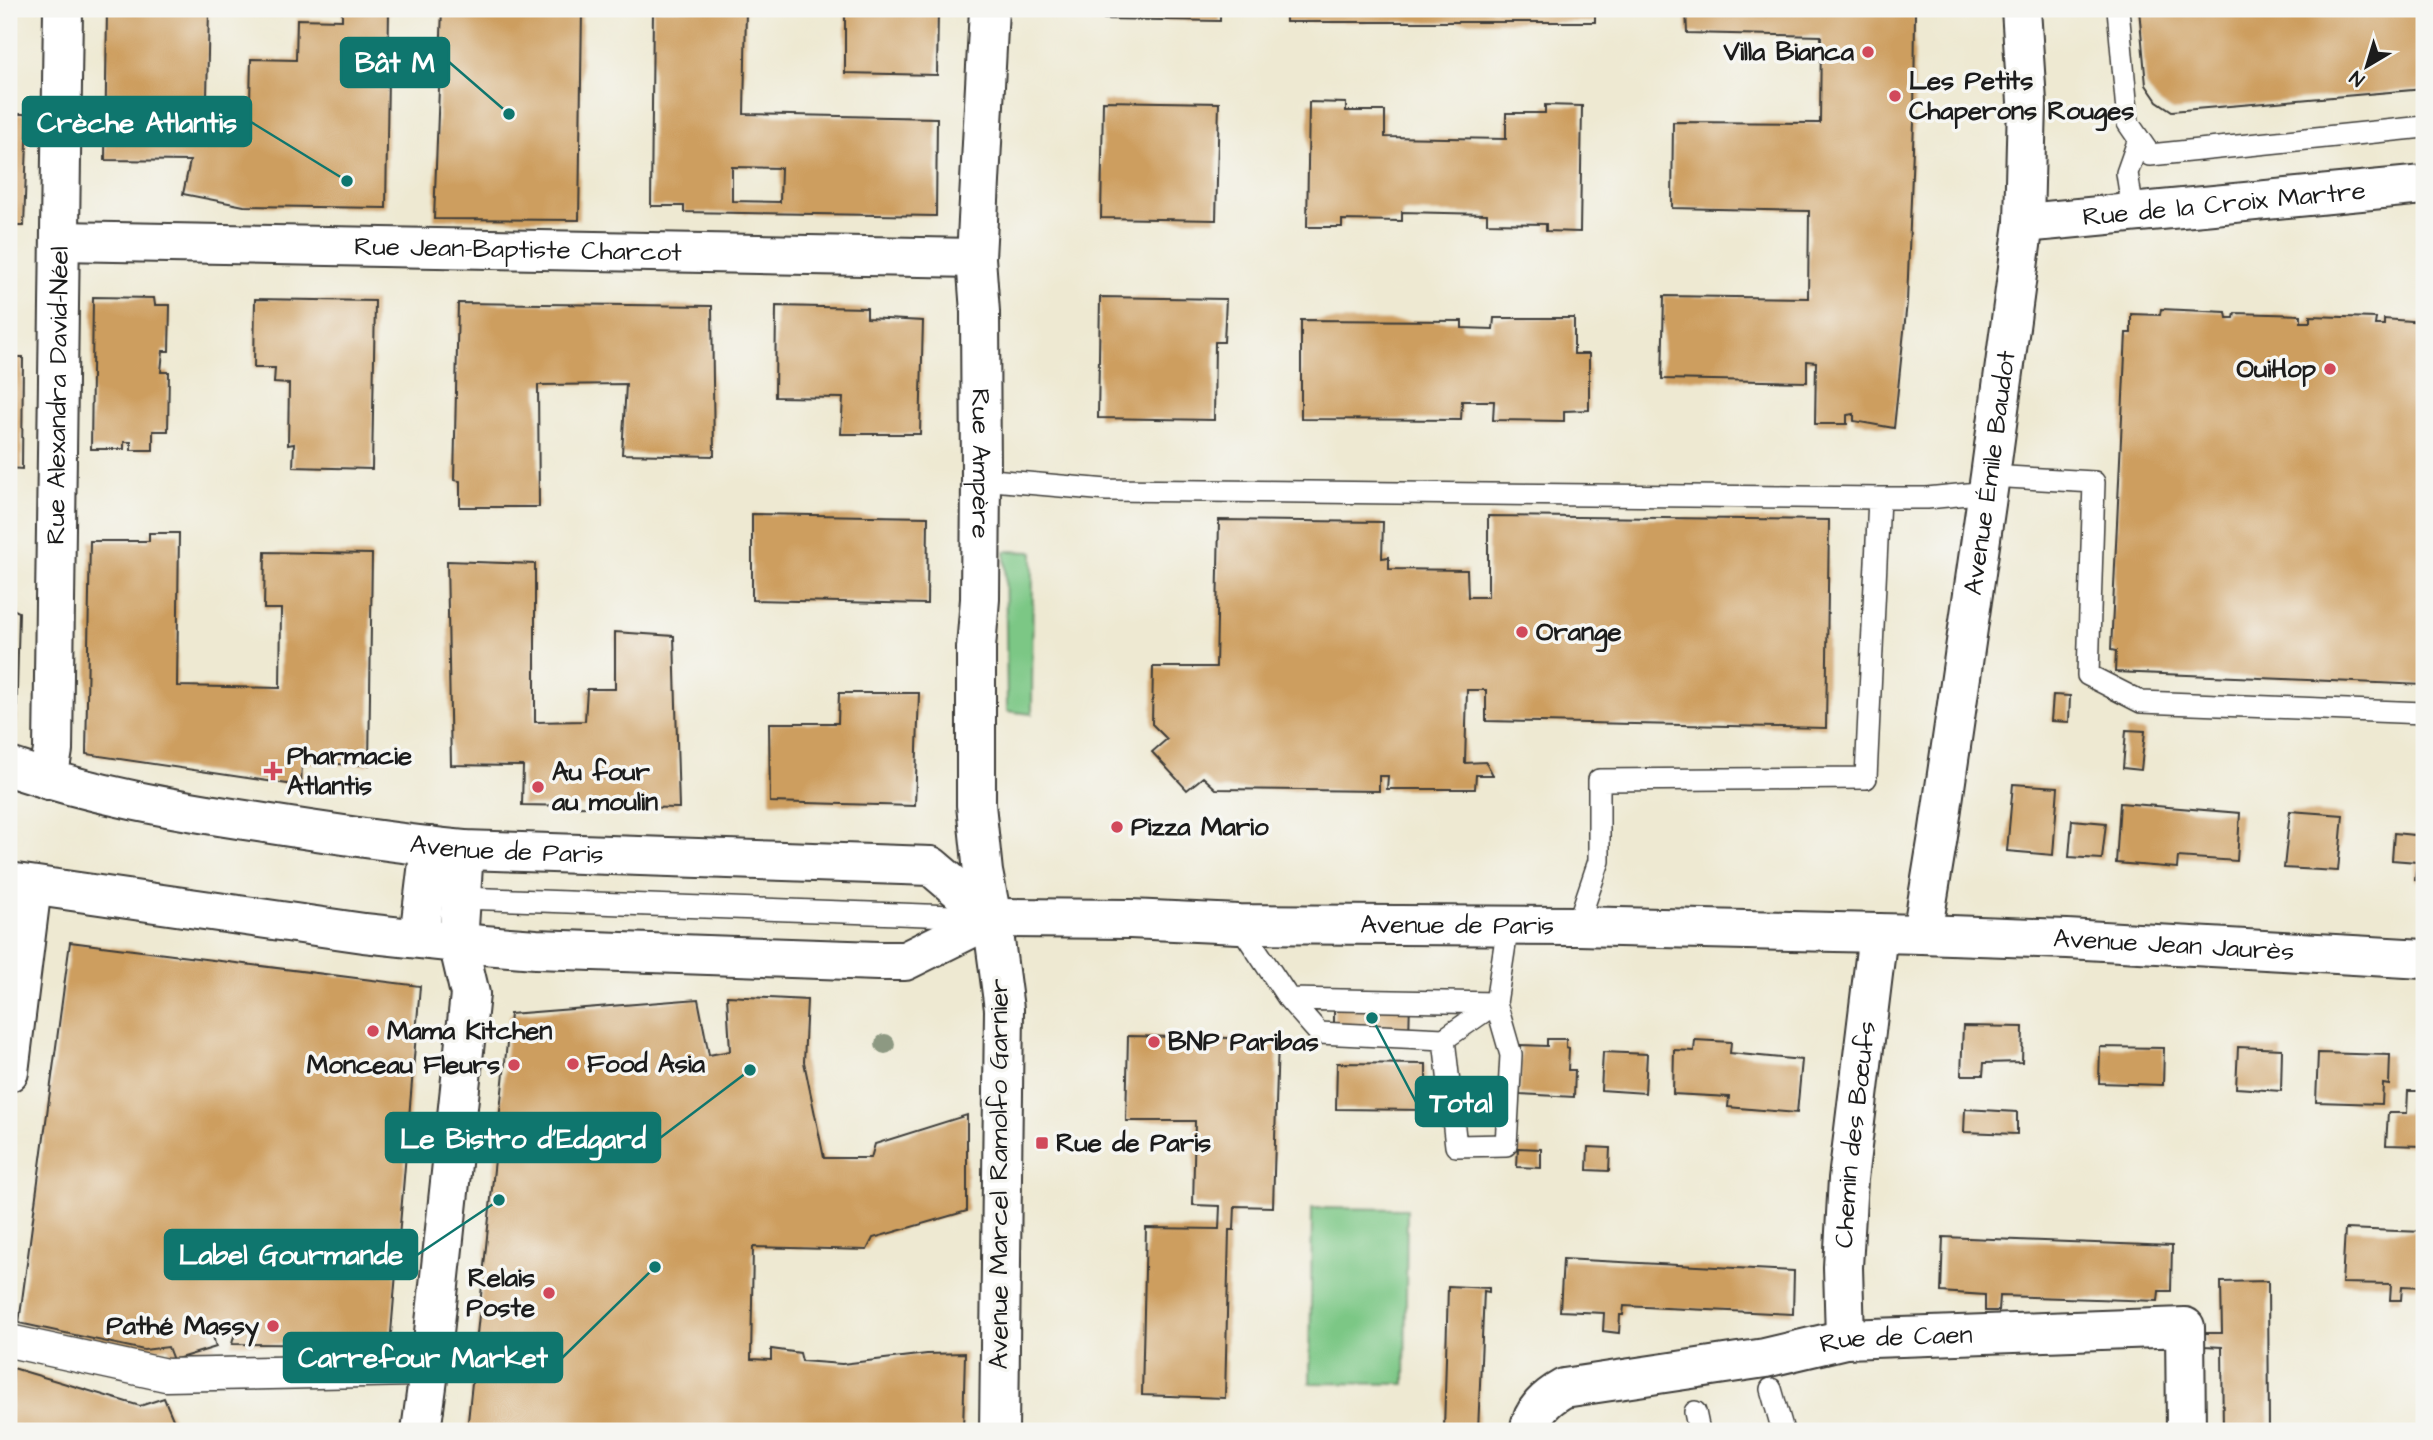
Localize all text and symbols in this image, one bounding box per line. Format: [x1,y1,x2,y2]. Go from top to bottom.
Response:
north arrow [2332,32,2402,102]
place label: Villa Bianca [1723,34,1855,70]
callout: Bât M [341,38,449,87]
text: Bât M [355,44,435,83]
marker: Villa Bianca [1860,44,1876,60]
place label: Les Petits Chaperons Rouges [1909,63,2134,132]
text: N [2344,64,2370,93]
marker: Les Petits Chaperons Rouges [1887,88,1903,104]
callout: Crèche Atlantis [23,97,251,146]
text: Crèche Atlantis [37,104,237,143]
street label: Rue de la Croix Martre [2081,173,2367,235]
street label: Rue Jean-Baptiste Charcot [354,228,683,271]
street label: Rue Alexandra David-Néel [38,246,78,545]
street label: Avenue Émile Baudot [1955,348,2025,598]
place label: OuiHop [2237,351,2317,387]
marker: OuiHop [2322,361,2338,377]
street label: Rue Ampère [962,388,999,539]
place label: Orange [1536,614,1621,653]
marker: Orange [1514,624,1530,640]
place label: Pharmacie Atlantis [287,738,412,804]
place label: Au four au moulin [551,754,658,820]
marker: Pharmacie Atlantis [265,763,281,779]
marker: Au four au moulin [530,779,546,795]
place label: Pizza Mario [1131,809,1269,845]
marker: Pizza Mario [1109,819,1125,835]
street label: Avenue de Paris [408,826,604,873]
street label: Avenue de Paris [1360,907,1554,944]
street label: Avenue Jean Jaurès [2053,921,2295,970]
street label: Avenue Marcel Ramolfo Garnier [981,978,1017,1370]
place label: Mama Kitchen [387,1013,552,1049]
street label: Chemin des Bœufs [1826,1019,1885,1249]
marker: Mama Kitchen [365,1023,381,1039]
place label: BNP Paribas [1168,1024,1319,1060]
marker: BNP Paribas [1146,1034,1162,1050]
place label: Food Asia [587,1046,706,1082]
place label: Monceau Fleurs [307,1047,500,1083]
marker: Food Asia [565,1056,581,1072]
marker: Monceau Fleurs [506,1057,522,1073]
callout: Total [1416,1077,1507,1126]
text: Total [1428,1084,1493,1123]
callout: Le Bistro d'Edgard [386,1113,660,1162]
text: Le Bistro d'Edgard [400,1120,647,1161]
place label: Rue de Paris [1056,1125,1211,1161]
marker: Rue de Paris [1034,1135,1050,1151]
callout: Label Gourmande [165,1230,417,1279]
text: Label Gourmande [179,1236,403,1275]
place label: Relais Poste [466,1260,535,1326]
marker: Relais Poste [541,1285,557,1301]
place label: Pathé Massy [106,1308,260,1347]
street label: Rue de Caen [1816,1317,1973,1362]
marker: Pathé Massy [265,1318,281,1334]
callout: Carrefour Market [284,1333,562,1382]
text: Carrefour Market [298,1339,549,1378]

